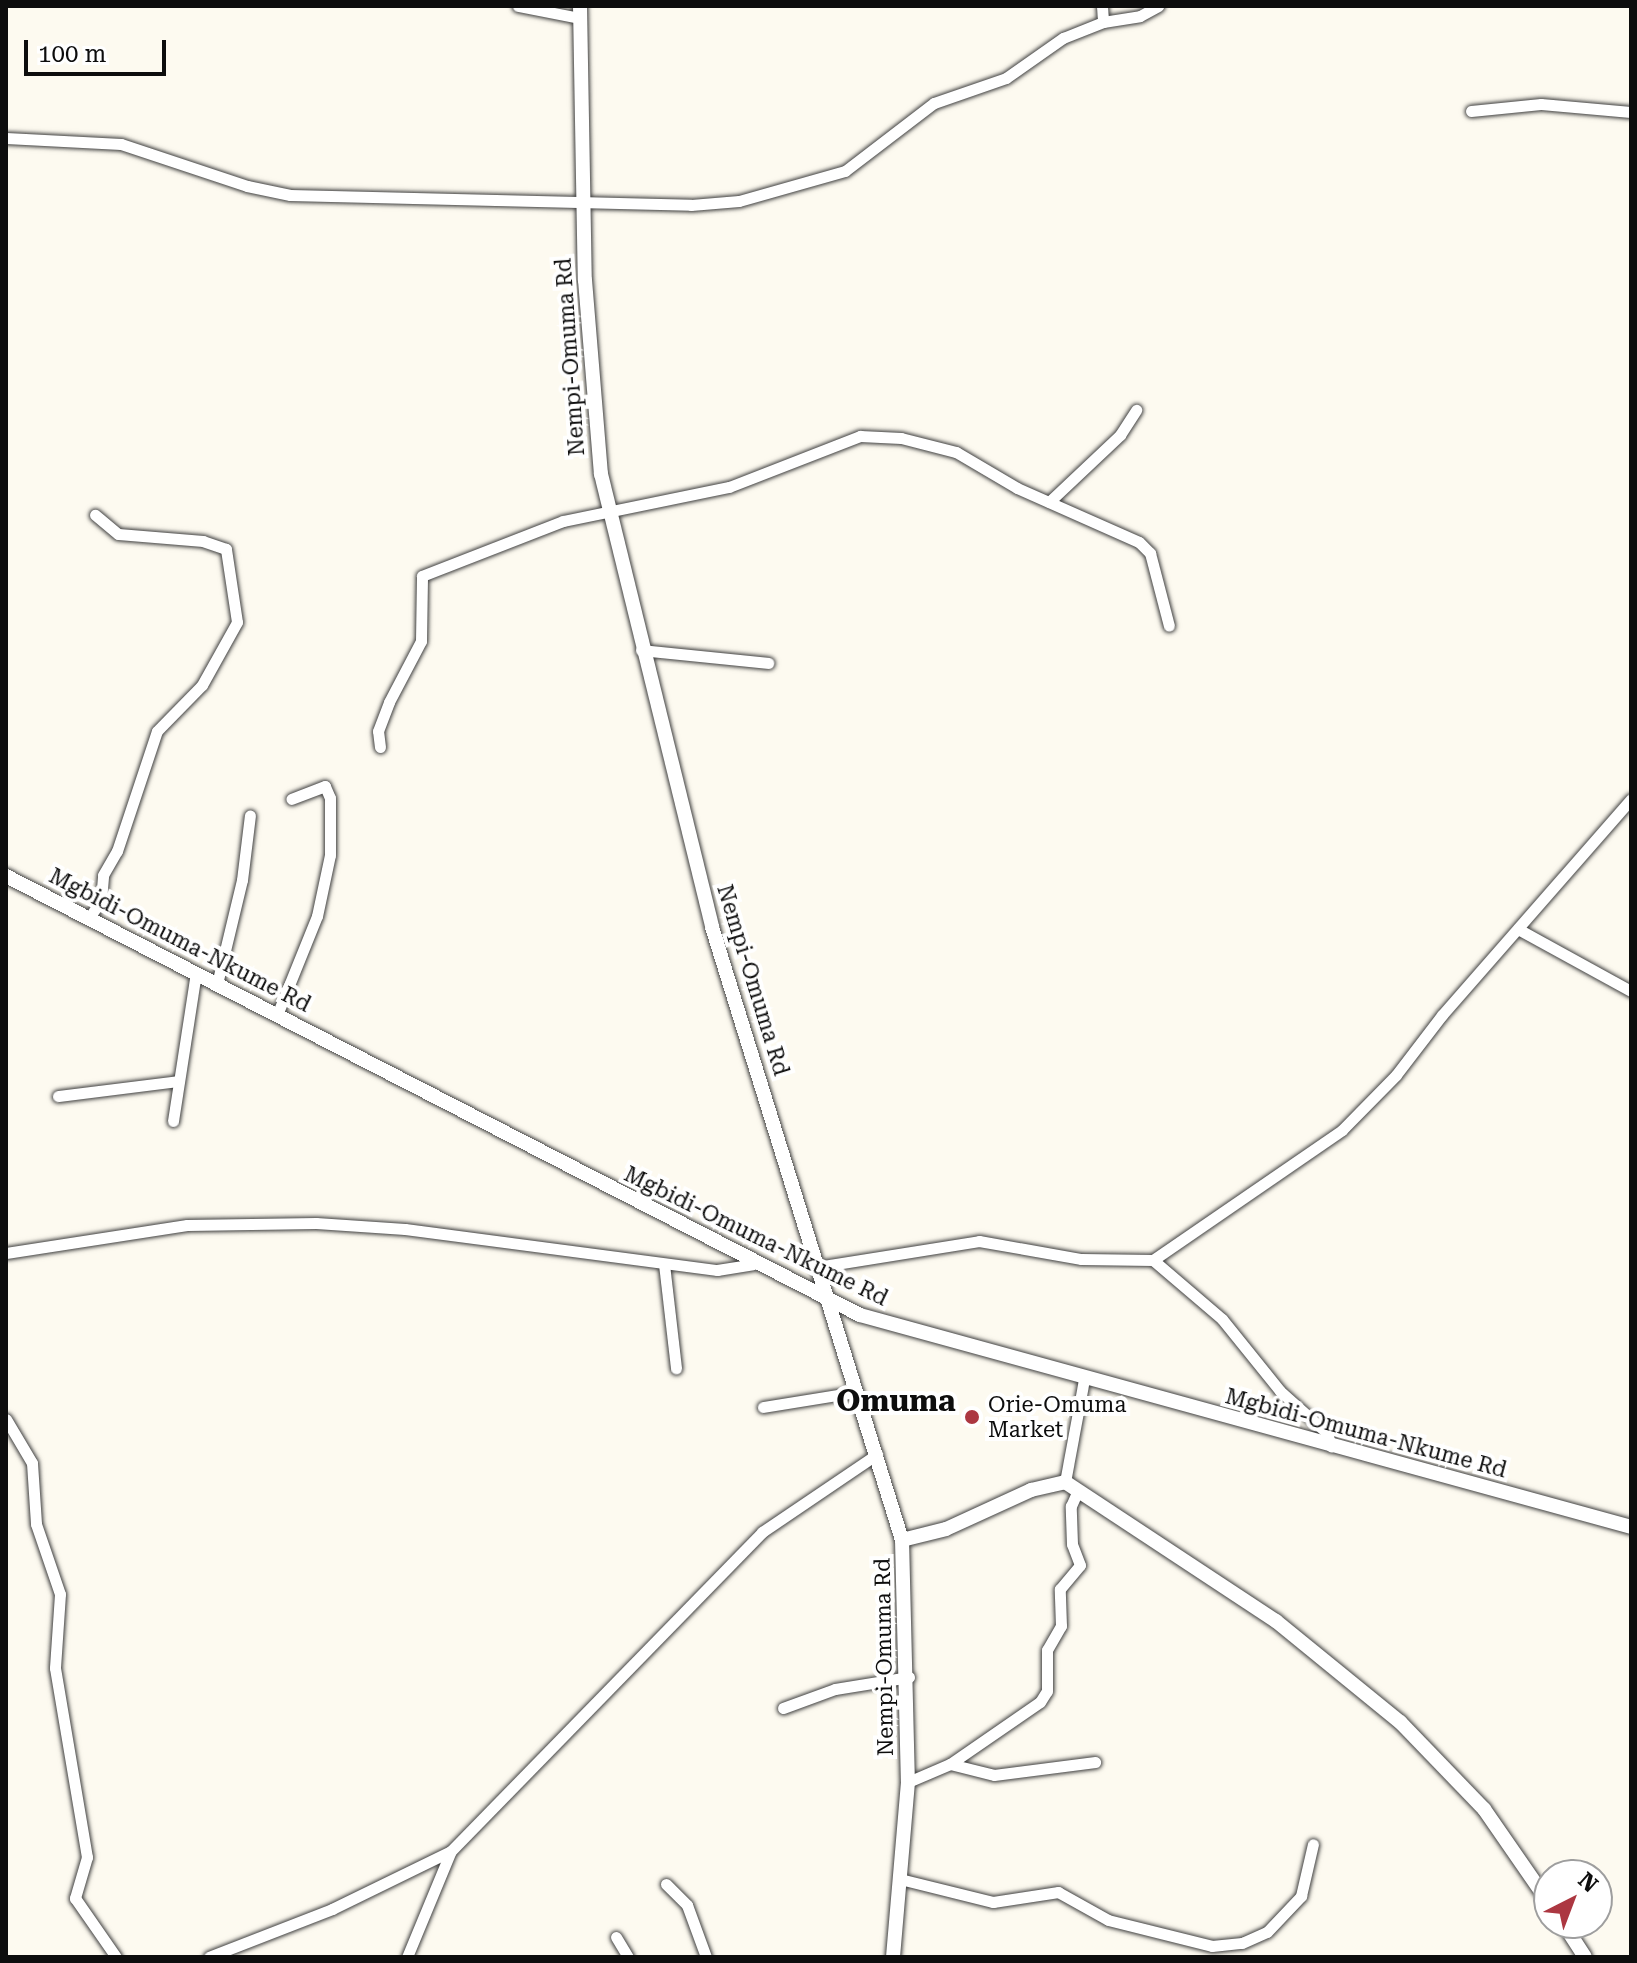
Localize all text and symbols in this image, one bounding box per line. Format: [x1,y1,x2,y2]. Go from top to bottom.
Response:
scale bar [28,24,170,74]
text: 100 m [38,40,106,68]
street label: Nempi-Omuma Rd [550,257,590,457]
street label: Mgbidi-Omuma-Nkume Rd [45,862,315,1018]
street label: Nempi-Omuma Rd [711,881,795,1079]
street label: Mgbidi-Omuma-Nkume Rd [620,1161,892,1311]
district label: Omuma [836,1383,956,1419]
street label: Mgbidi-Omuma-Nkume Rd [1223,1383,1509,1483]
place label: Orie-Omuma Market [988,1391,1126,1442]
marker: Orie-Omuma Market [963,1408,981,1426]
street label: Nempi-Omuma Rd [869,1558,899,1756]
north arrow [1533,1859,1613,1939]
text: N [1573,1867,1603,1897]

